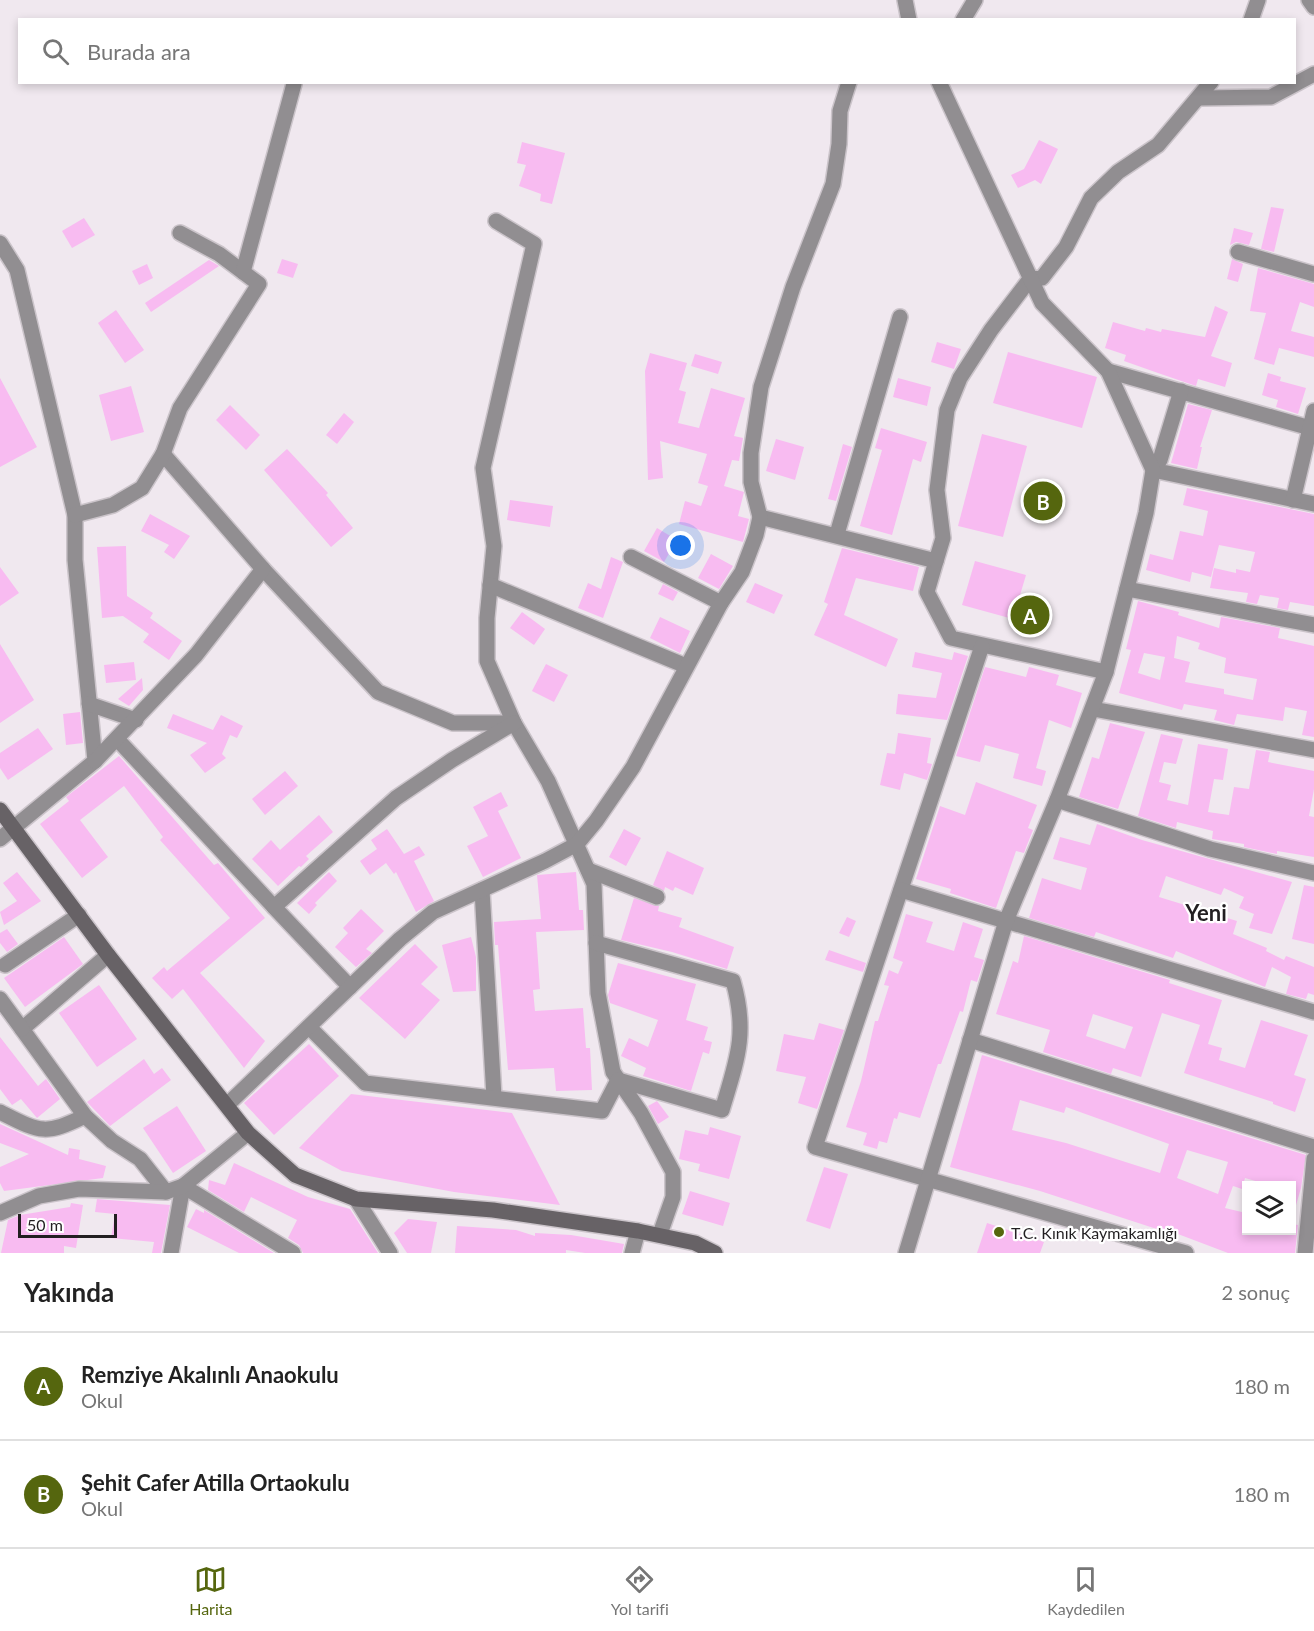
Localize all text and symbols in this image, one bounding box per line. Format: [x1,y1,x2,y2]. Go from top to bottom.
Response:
search box [18,18,1296,84]
icon: search [39,35,72,68]
text: Burada ara [87,38,191,65]
pin: B [1024,478,1062,524]
your location [666,531,695,560]
pin: A [1010,592,1050,638]
district label: Yeni [1184,899,1227,926]
map controls [1242,1181,1296,1235]
button: layers [1242,1181,1296,1235]
scale bar [18,1211,117,1238]
text: 50 m [27,1215,63,1234]
place label: T.C. Kınık Kaymakamlığı [1011,1223,1177,1242]
marker: T.C. Kınık Kaymakamlığı [992,1225,1006,1239]
text: Yakında [24,1276,114,1308]
text: 2 sonuç [1221,1280,1290,1304]
text: Remziye Akalınlı Anaokulu [81,1361,339,1388]
text: A [37,1374,50,1398]
text: 180 m [1234,1374,1290,1398]
text: Okul [81,1388,123,1412]
text: Şehit Cafer Atilla Ortaokulu [81,1469,350,1496]
text: B [37,1482,50,1506]
text: 180 m [1234,1482,1290,1506]
text: Okul [81,1496,123,1520]
tab: Harita [189,1563,232,1618]
tab: Yol tarifi [611,1563,669,1618]
tab: Kaydedilen [1047,1563,1125,1618]

